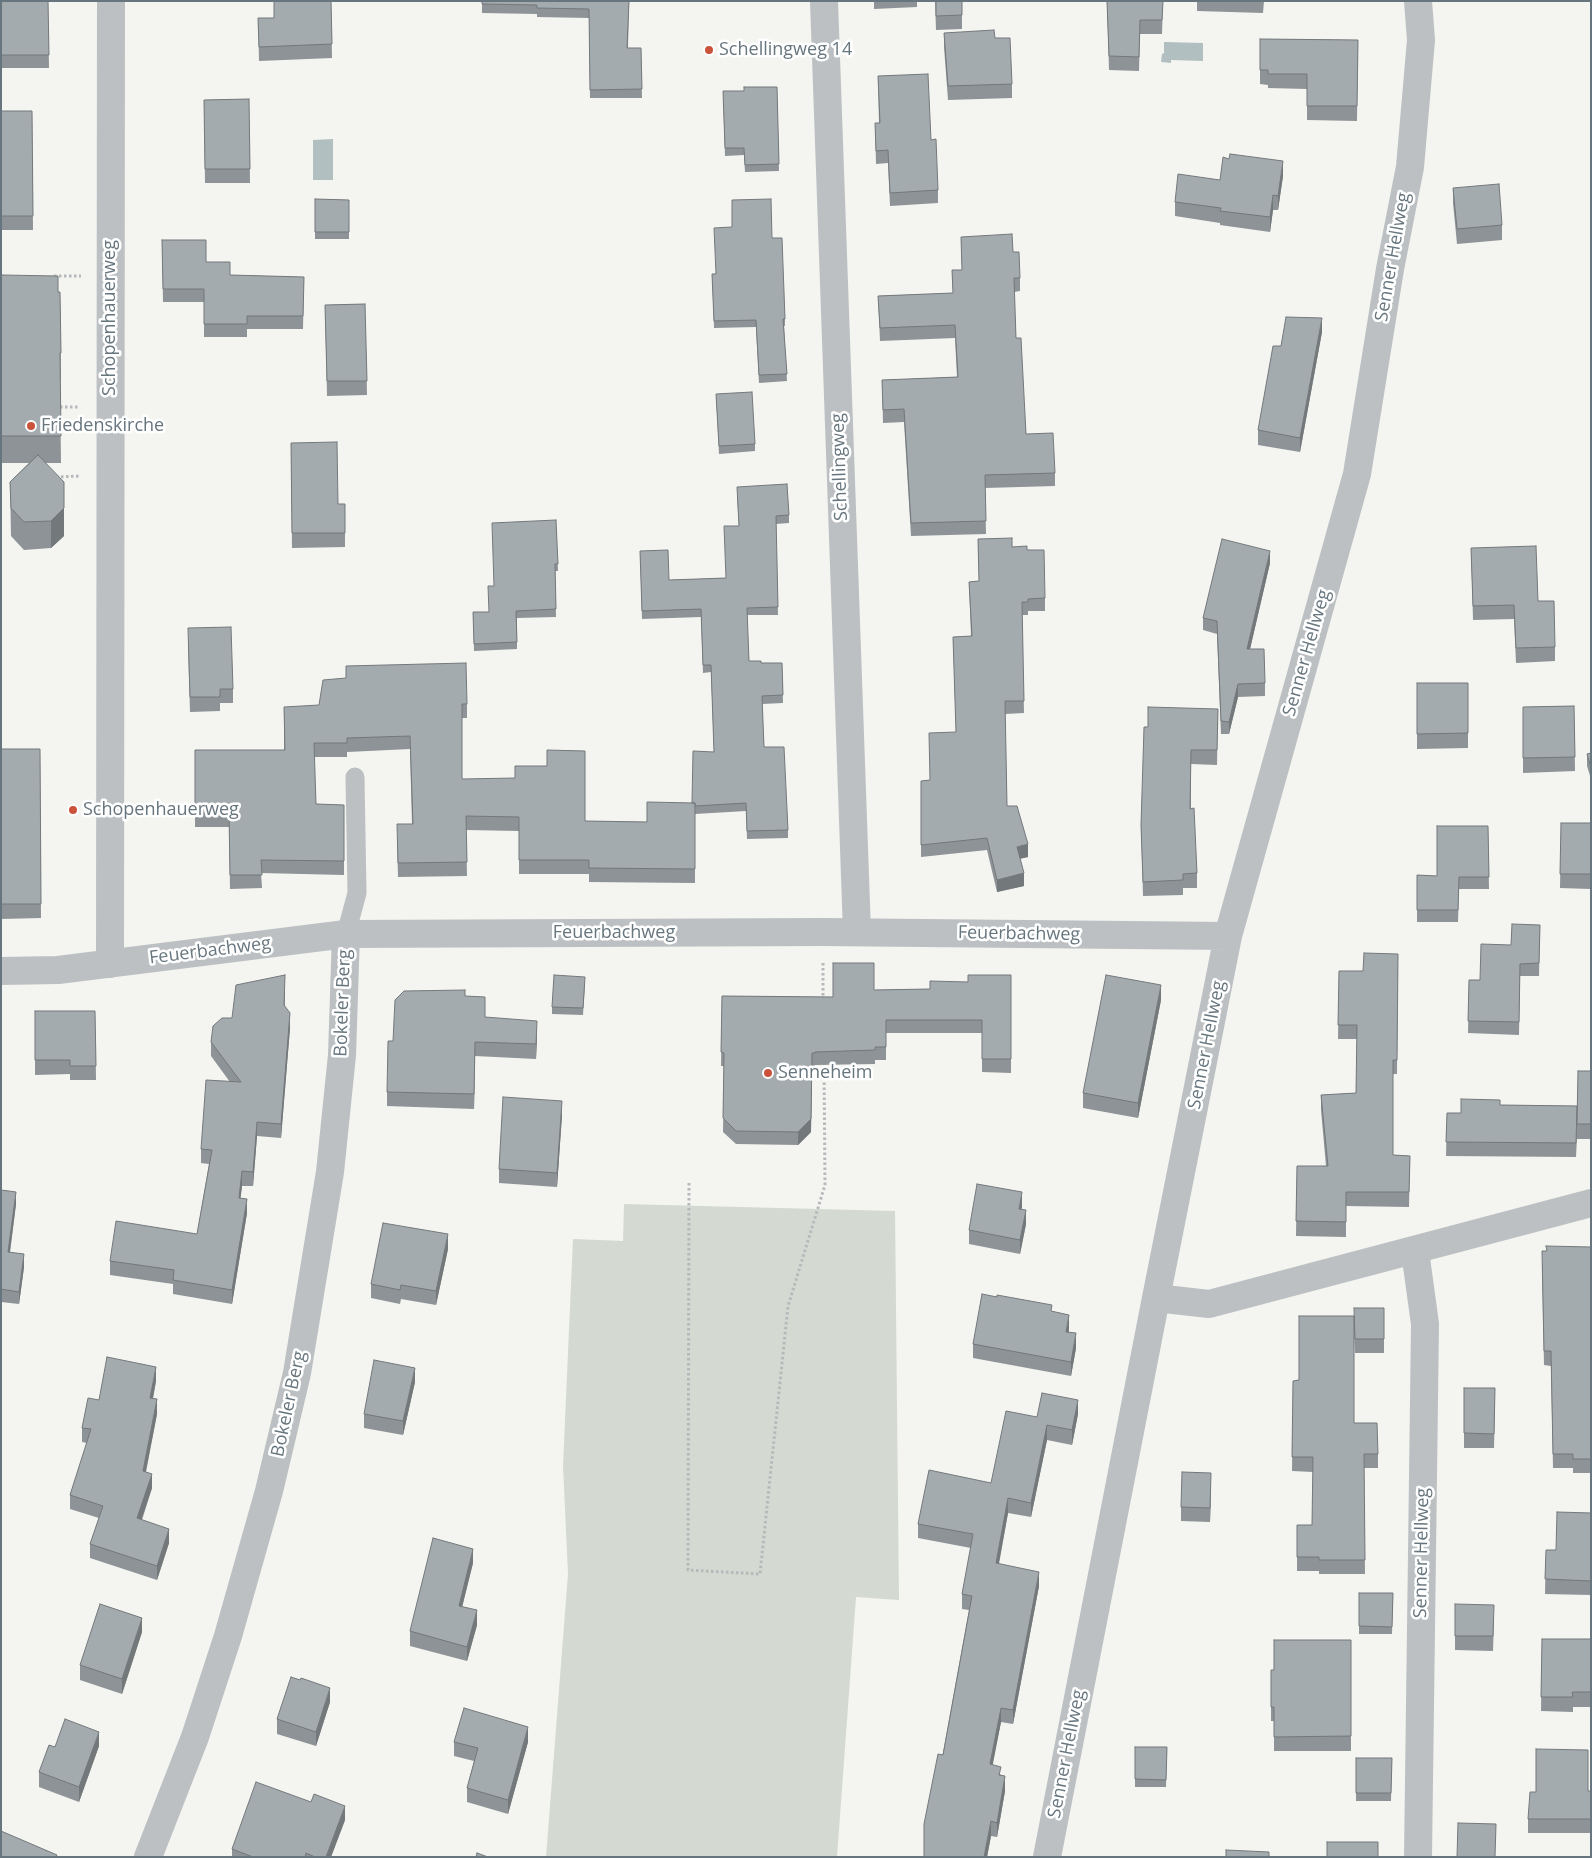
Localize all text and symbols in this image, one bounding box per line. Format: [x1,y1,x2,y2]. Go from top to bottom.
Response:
place label: Schellingweg 14 [719,39,852,61]
marker: Schellingweg 14 [703,44,715,56]
street label: Senner Hellweg [1371,191,1415,323]
street label: Schopenhauerweg [99,240,121,396]
street label: Schellingweg [827,413,853,521]
place label: Friedenskirche [41,415,164,437]
marker: Friedenskirche [25,420,37,432]
street label: Senner Hellweg [1279,587,1335,719]
place label: Schopenhauerweg [83,799,239,821]
marker: Schopenhauerweg [67,804,79,816]
street label: Feuerbachweg [553,922,675,944]
street label: Feuerbachweg [958,922,1080,946]
street label: Feuerbachweg [148,933,272,969]
street label: Bokeler Berg [330,949,356,1057]
street label: Senner Hellweg [1184,979,1230,1111]
place label: Senneheim [778,1062,873,1084]
marker: Senneheim [762,1067,774,1079]
street label: Bokeler Berg [267,1349,311,1459]
street label: Senner Hellweg [1410,1488,1434,1618]
street label: Senner Hellweg [1044,1688,1090,1820]

